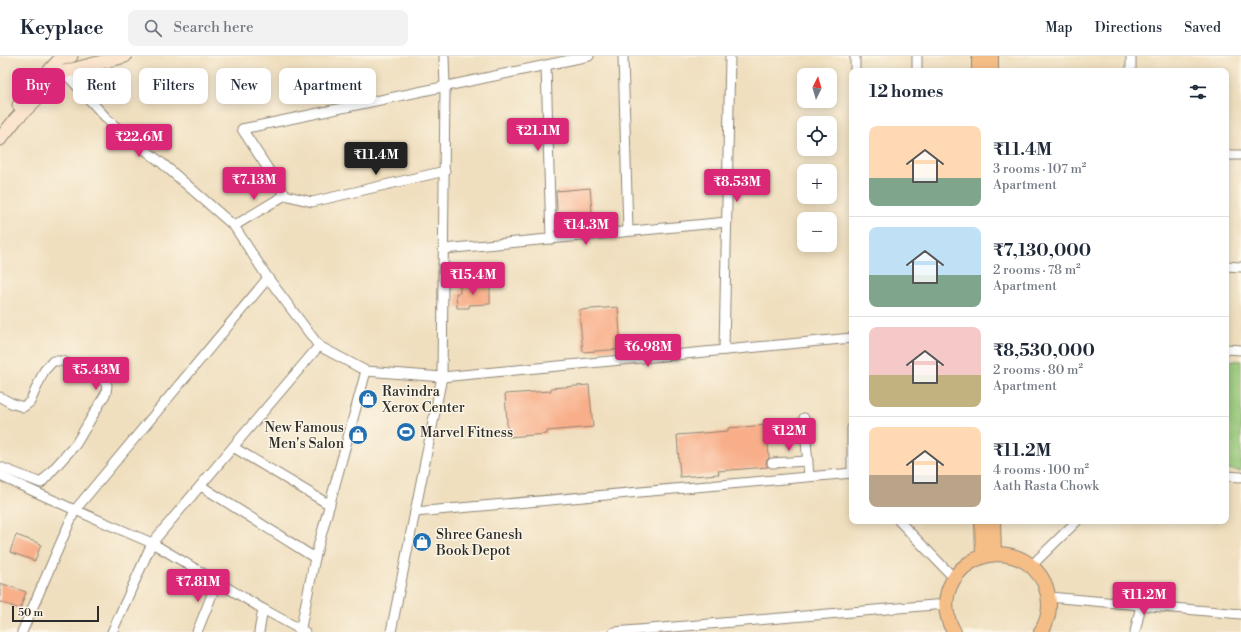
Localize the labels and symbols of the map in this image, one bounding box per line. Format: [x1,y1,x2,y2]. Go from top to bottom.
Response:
north arrow [797,68,837,108]
pin: ₹21.1M [505,118,571,152]
pin: ₹22.6M [106,124,172,158]
pin: ₹11.4M [343,142,409,176]
pin: ₹7.13M [221,167,287,201]
pin: ₹8.53M [704,169,770,203]
pin: ₹14.3M [553,212,619,246]
pin: ₹15.4M [440,262,506,296]
pin: ₹6.98M [615,334,681,368]
pin: ₹5.43M [63,357,129,391]
place label: Ravindra Xerox Center [381,383,465,417]
shop icon: Ravindra Xerox Center [357,388,379,410]
pin: ₹12M [765,418,813,452]
place label: New Famous Men's Salon [265,419,345,453]
sports icon: Marvel Fitness [395,421,417,443]
shop icon: New Famous Men's Salon [347,424,369,446]
place label: Marvel Fitness [420,424,513,442]
place label: Shree Ganesh Book Depot [435,526,523,560]
shop icon: Shree Ganesh Book Depot [411,531,433,553]
pin: ₹7.81M [165,569,231,603]
pin: ₹11.2M [1111,582,1177,616]
scale bar [12,604,99,623]

